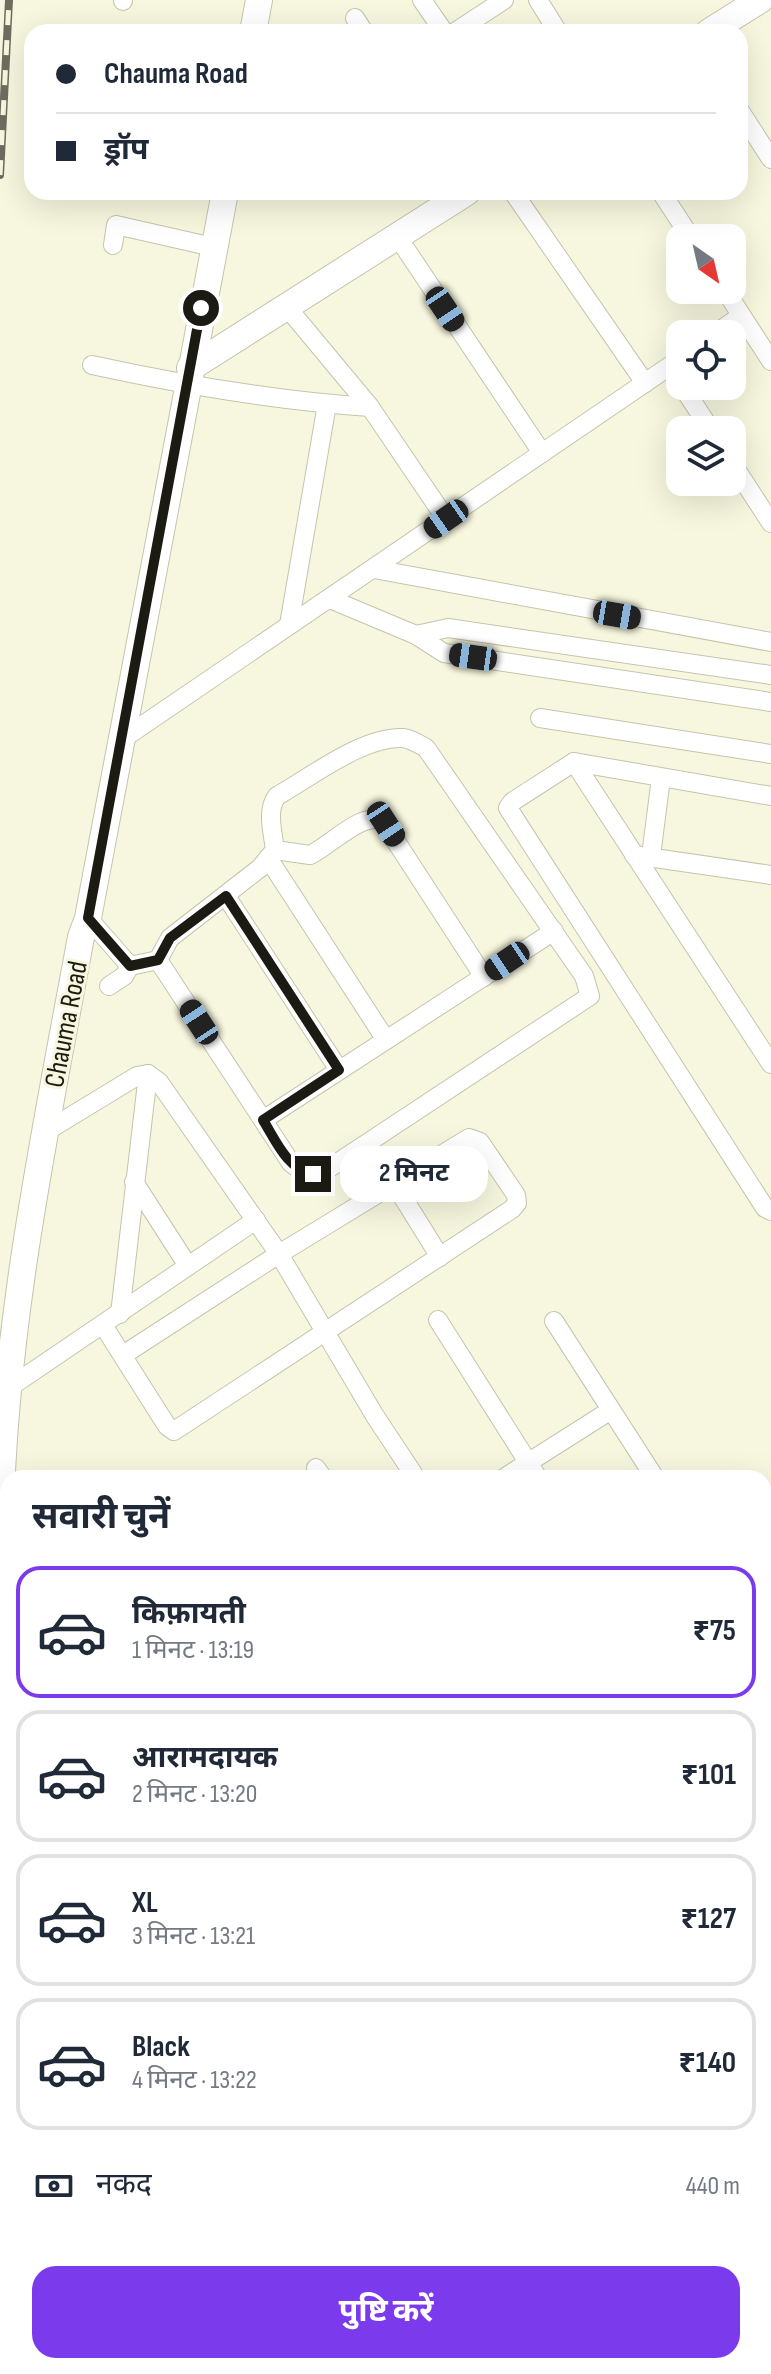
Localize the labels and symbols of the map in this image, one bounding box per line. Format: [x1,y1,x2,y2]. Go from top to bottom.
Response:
north arrow [666,224,746,304]
car [422,282,468,336]
route start [183,290,219,326]
car [419,495,473,543]
car [591,599,643,631]
car [448,642,498,672]
car [363,797,409,851]
car [480,938,534,984]
street label: Chauma Road [38,958,95,1090]
car [176,995,222,1049]
callout: 2 मिनट [341,1146,489,1202]
route end [295,1156,331,1192]

